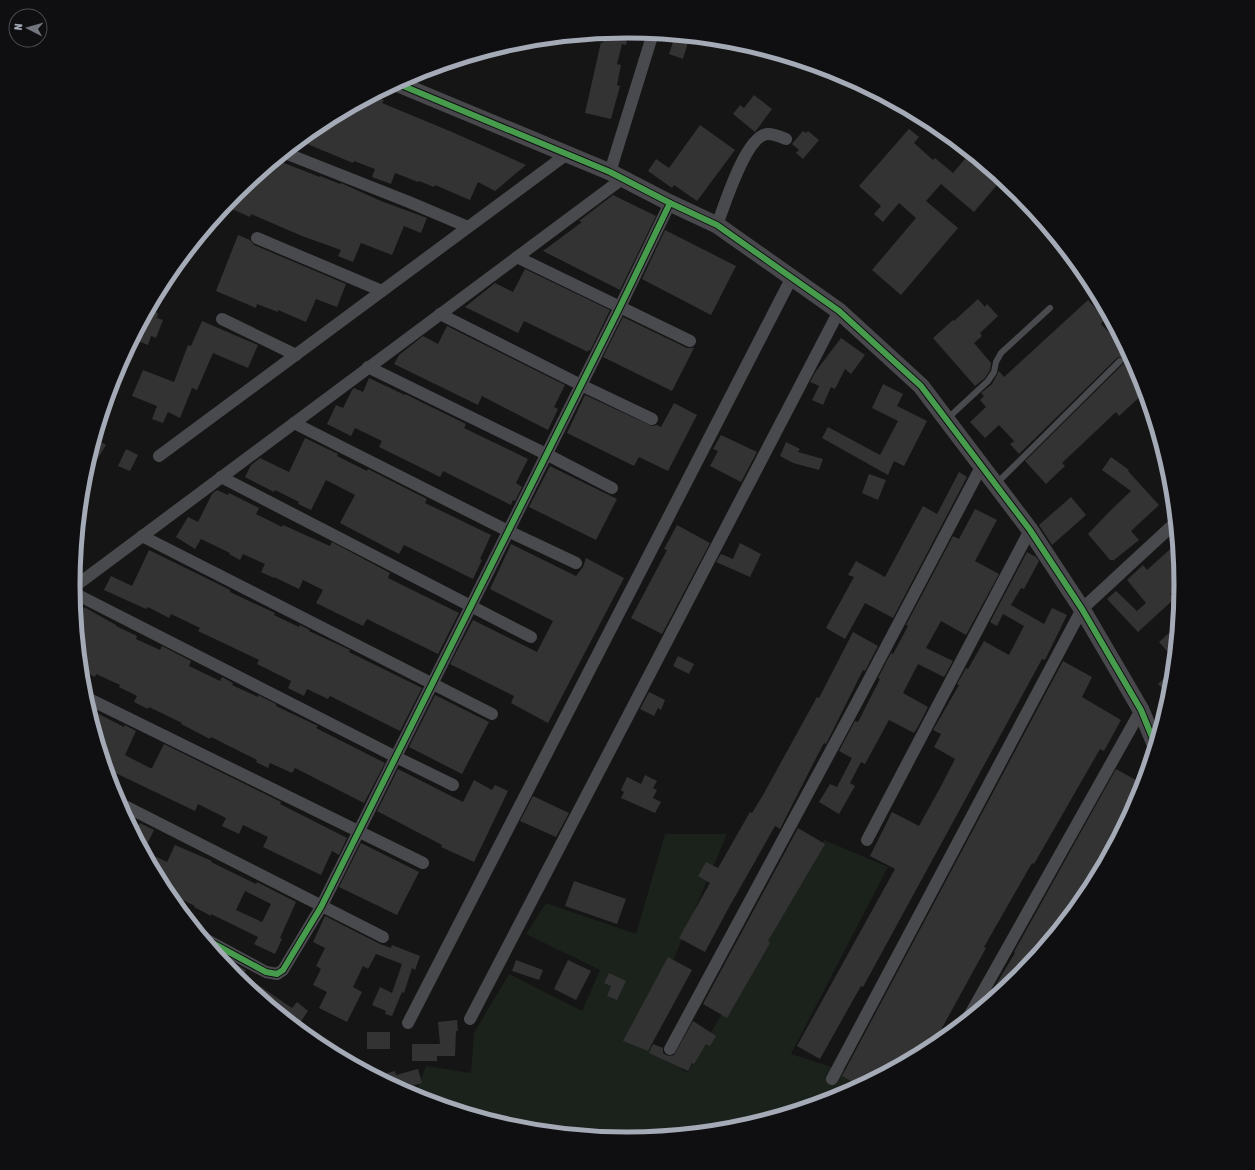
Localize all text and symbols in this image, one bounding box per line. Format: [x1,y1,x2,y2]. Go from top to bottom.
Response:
north arrow [8,8,48,48]
text: N [12,23,24,31]

